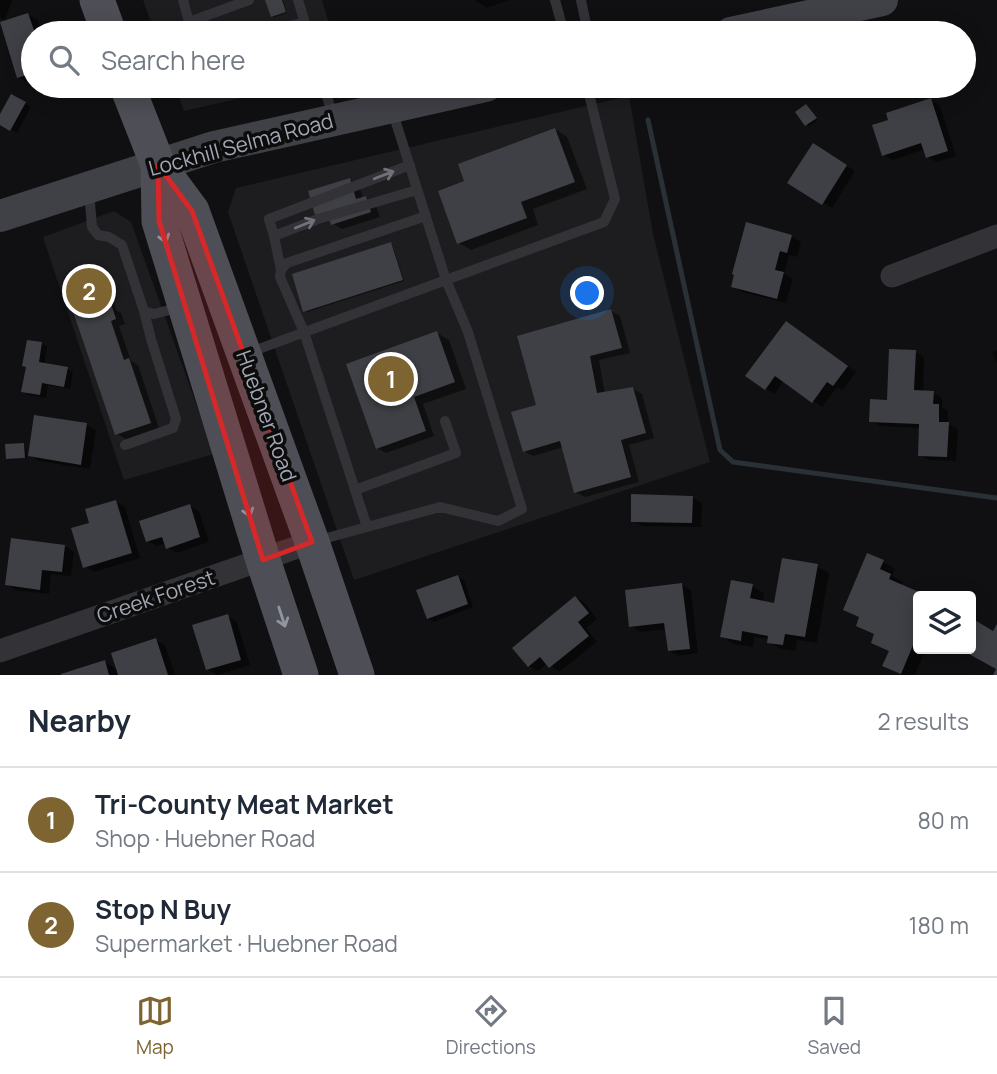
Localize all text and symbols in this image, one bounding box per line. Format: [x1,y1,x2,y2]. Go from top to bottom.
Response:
search box [21,21,976,98]
icon: search [45,41,83,79]
text: Search here [101,42,246,78]
street label: Lockhill Selma Road [145,106,336,182]
one-way arrow [373,167,394,180]
one-way arrow [294,216,316,229]
one-way arrow [157,222,170,244]
pin: 2 [66,265,112,317]
your location [570,276,604,310]
street label: Huebner Road [230,346,304,485]
pin: 1 [368,353,414,405]
one-way arrow [242,496,255,518]
street label: Creek Forest [93,563,219,629]
map controls [913,591,976,654]
button: layers [913,591,976,654]
one-way arrow [277,606,289,628]
text: Nearby [28,700,131,741]
text: 2 results [877,705,969,737]
text: Tri-County Meat Market [95,786,394,822]
text: 1 [46,804,56,836]
text: 80 m [918,804,969,836]
text: Shop · Huebner Road [95,822,315,854]
text: Stop N Buy [95,891,231,927]
text: 2 [44,909,58,941]
text: 180 m [909,909,969,941]
text: Supermarket · Huebner Road [95,927,398,959]
tab: Map [136,992,174,1060]
tab: Directions [446,992,536,1060]
tab: Saved [808,992,861,1060]

